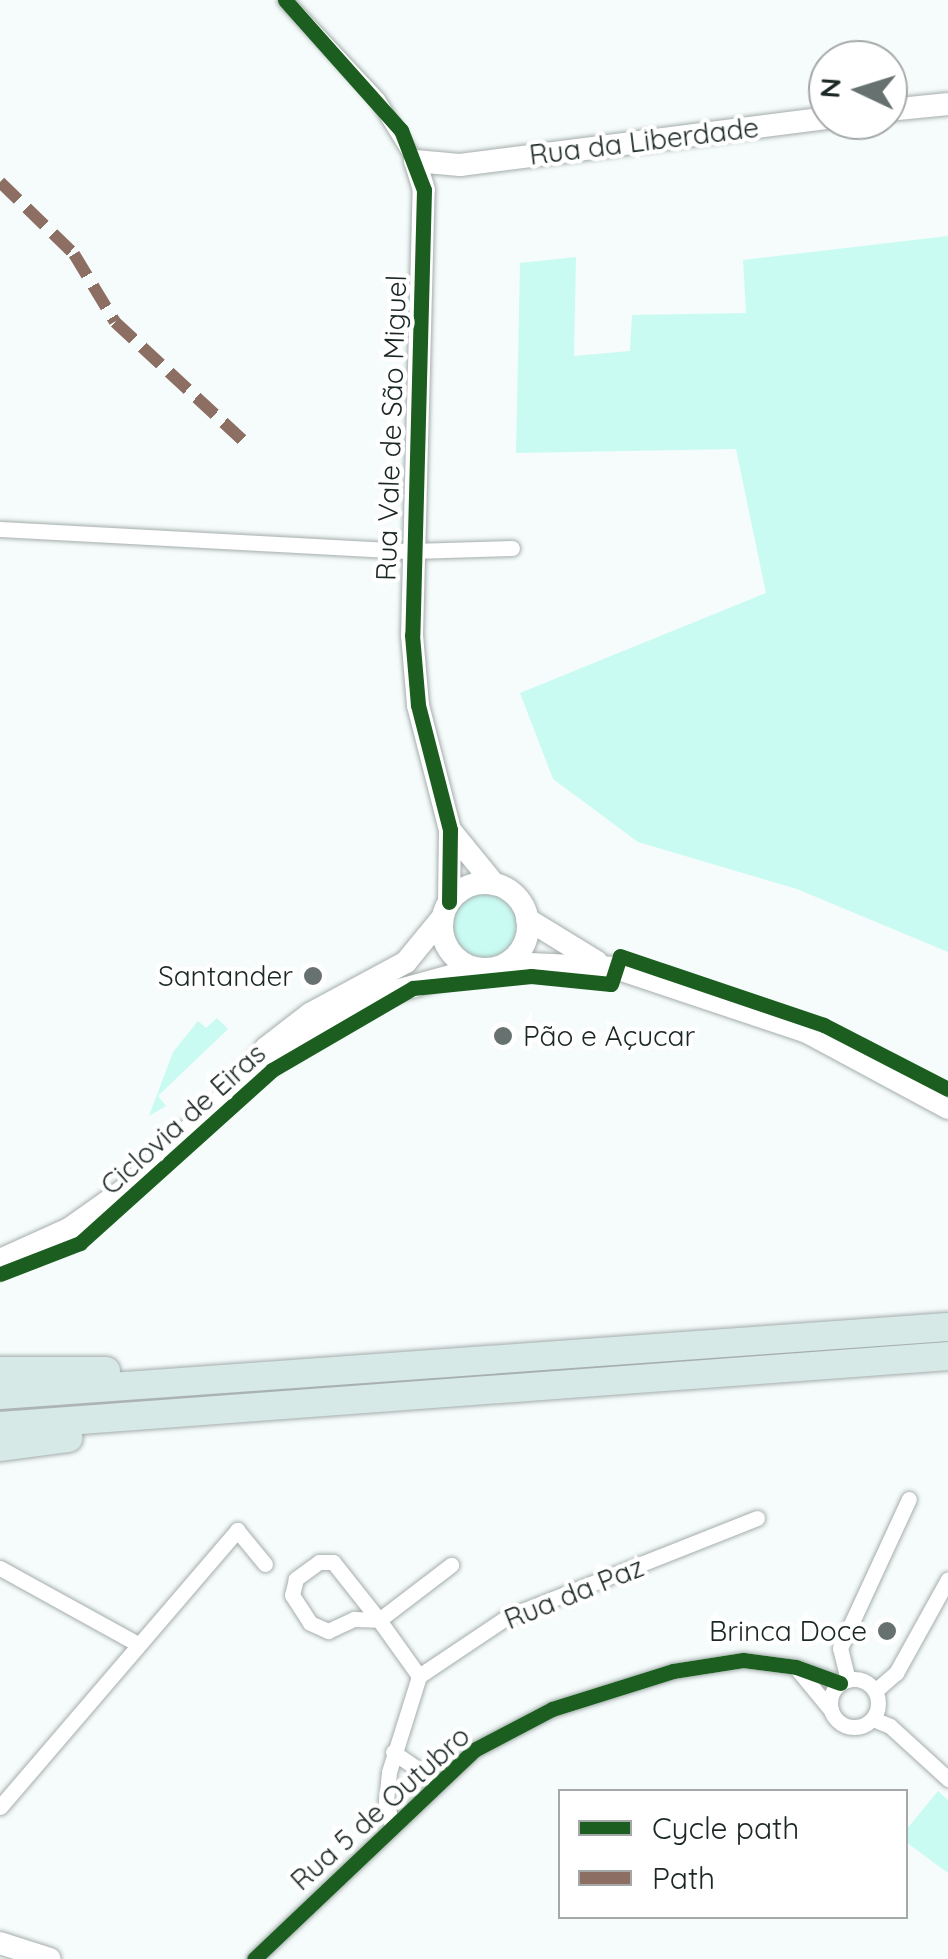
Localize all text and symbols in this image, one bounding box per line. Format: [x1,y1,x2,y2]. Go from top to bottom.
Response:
north arrow [808,40,908,140]
text: N [811,77,848,100]
street label: Rua da Liberdade [527,110,761,172]
street label: Rua Vale de São Miguel [369,274,413,582]
place label: Santander [158,959,293,993]
marker: Santander [302,965,324,987]
place label: Pão e Açucar [523,1019,695,1053]
marker: Pão e Açucar [492,1025,514,1047]
street label: Ciclovia de Eiras [94,1036,272,1202]
street label: Rua da Paz [499,1550,649,1636]
place label: Brinca Doce [709,1614,867,1648]
marker: Brinca Doce [876,1620,898,1642]
street label: Rua 5 de Outubro [284,1719,476,1897]
legend [558,1789,908,1919]
text: Cycle path [652,1809,799,1847]
text: Path [652,1859,715,1897]

